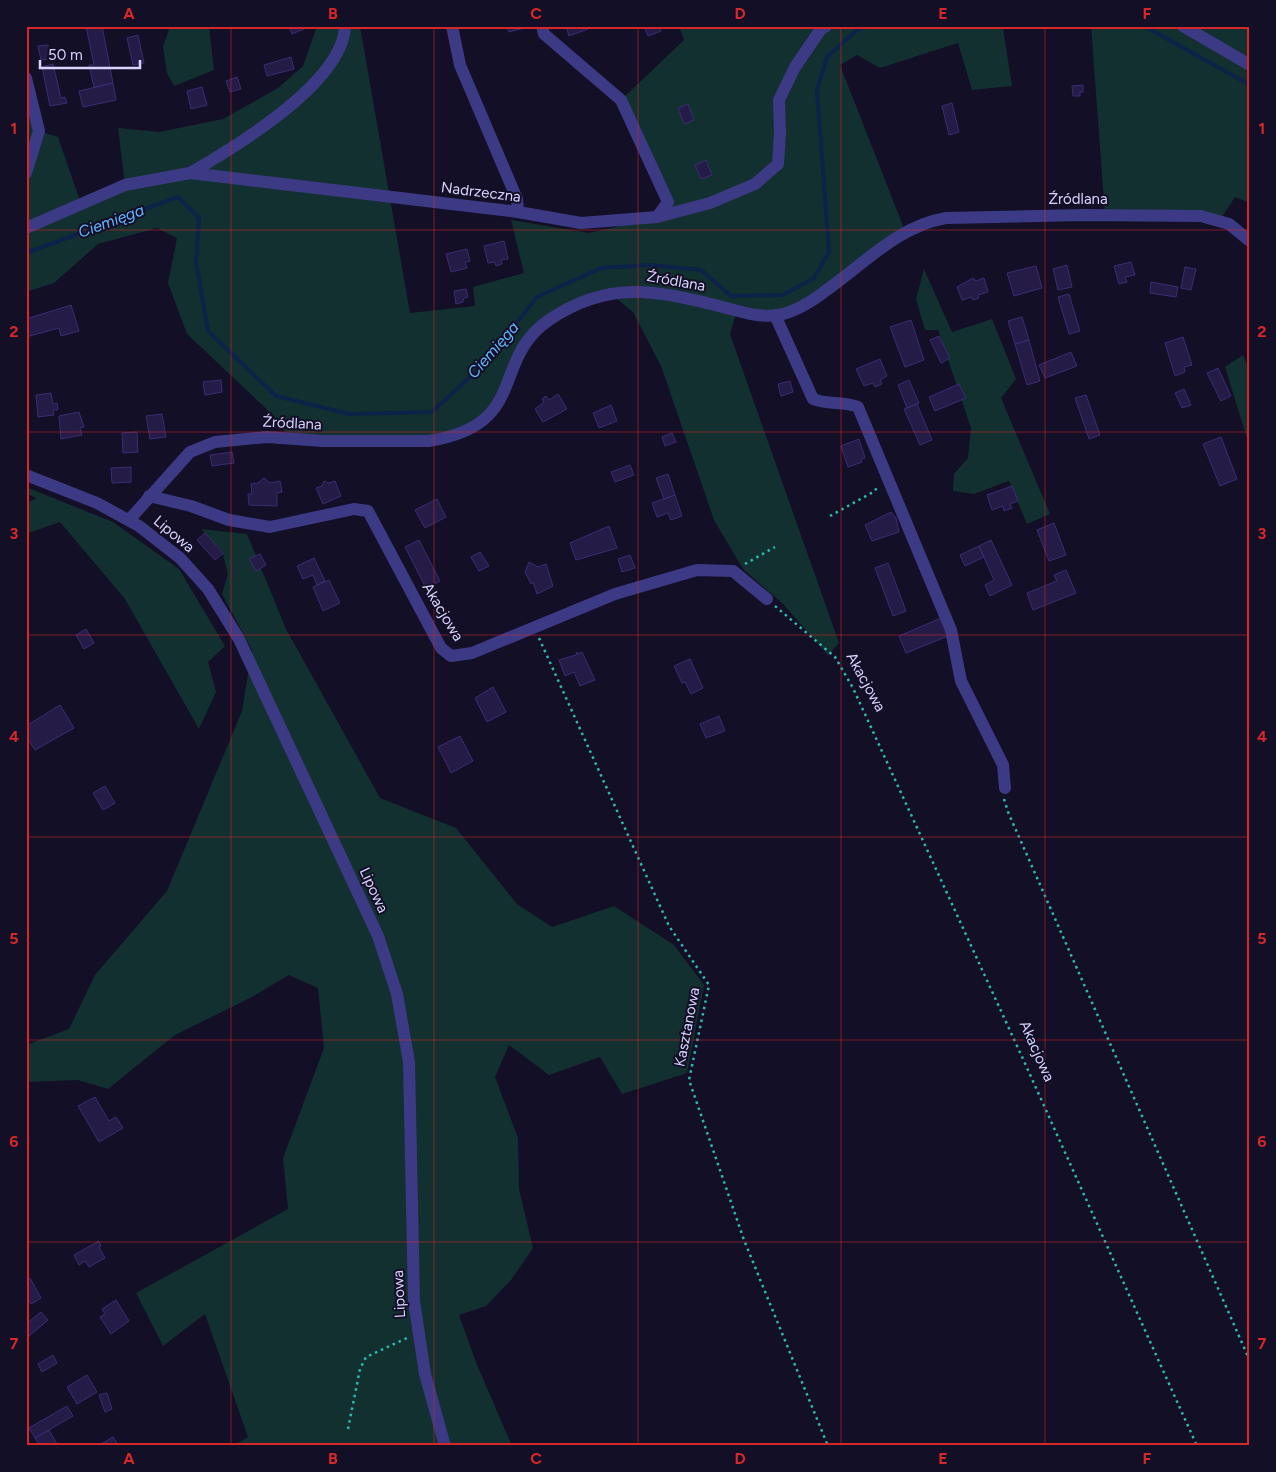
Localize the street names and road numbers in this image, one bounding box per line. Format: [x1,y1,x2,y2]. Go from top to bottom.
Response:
street label: Nadrzeczna [440,178,522,206]
street label: Źródlana [1048,190,1108,208]
street label: Źródlana [645,267,707,295]
street label: Źródlana [262,412,322,434]
street label: Lipowa [150,512,198,556]
street label: Akacjowa [419,580,467,644]
street label: Akacjowa [842,649,890,715]
street label: Lipowa [356,864,392,916]
street label: Kasztanowa [670,986,704,1068]
street label: Akacjowa [1016,1018,1058,1084]
street label: Lipowa [389,1270,409,1318]

